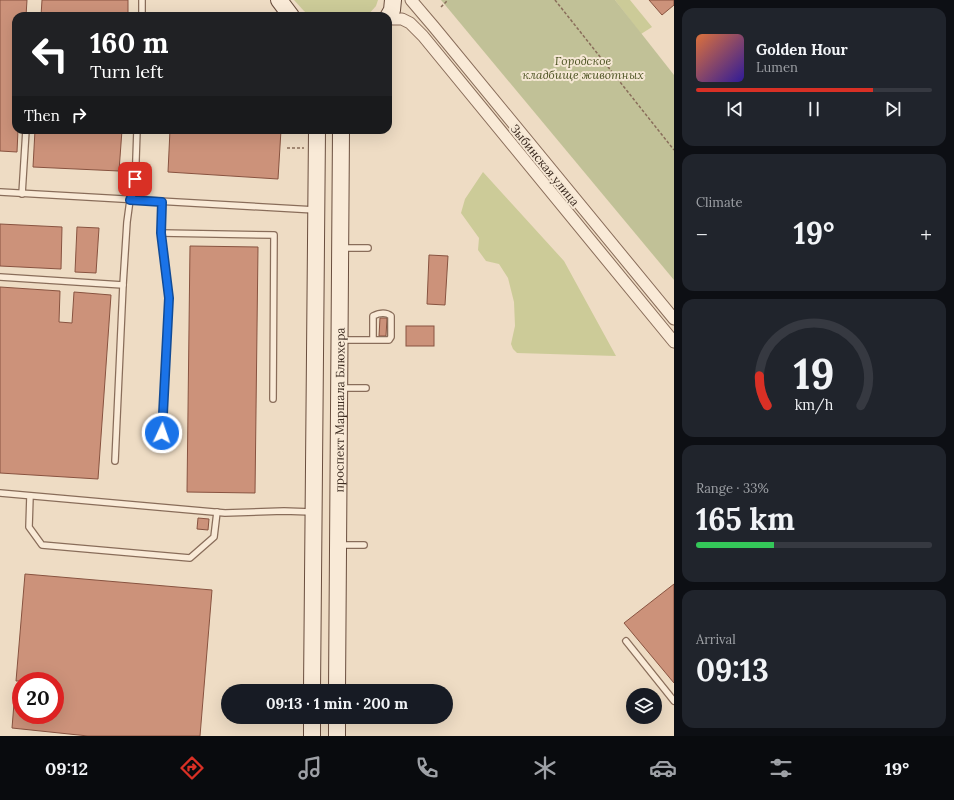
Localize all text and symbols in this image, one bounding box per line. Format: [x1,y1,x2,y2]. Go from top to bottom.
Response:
text: 160 m [90,25,168,61]
icon: left [24,28,76,80]
text: Golden Hour [756,40,848,59]
park label: Городское кладбище животных [522,53,644,82]
text: Lumen [756,59,798,76]
text: Turn left [90,60,163,83]
icon: previous [724,98,746,120]
icon: pause [803,98,825,120]
icon: next [882,98,904,120]
icon: right [68,104,90,126]
text: Then [24,106,60,125]
street label: Зыбинская улица [507,121,583,209]
pin [118,162,152,196]
icon: arrive [124,168,146,190]
text: Climate [696,194,743,211]
text: 19° [794,214,834,252]
text: − [696,220,708,248]
text: + [920,220,932,248]
street label: проспект Маршала Блюхера [331,327,347,493]
text: 19 [794,347,834,400]
text: km/h [795,396,834,415]
position arrow [141,412,183,454]
text: Range · 33% [696,480,769,497]
text: 165 km [696,500,795,538]
text: Arrival [696,631,736,648]
text: 09:13 [696,651,769,689]
speed limit sign: 20 [12,672,64,724]
map controls [626,688,662,724]
button: layers [626,688,662,724]
text: 09:13 · 1 min · 200 m [266,694,408,713]
icon: directions [178,754,206,782]
icon: music [296,754,324,782]
icon: phone [413,754,441,782]
icon: climate [531,754,559,782]
icon: car [649,754,677,782]
icon: filters [767,754,795,782]
text: 09:12 [45,757,88,780]
text: 19° [884,757,909,780]

